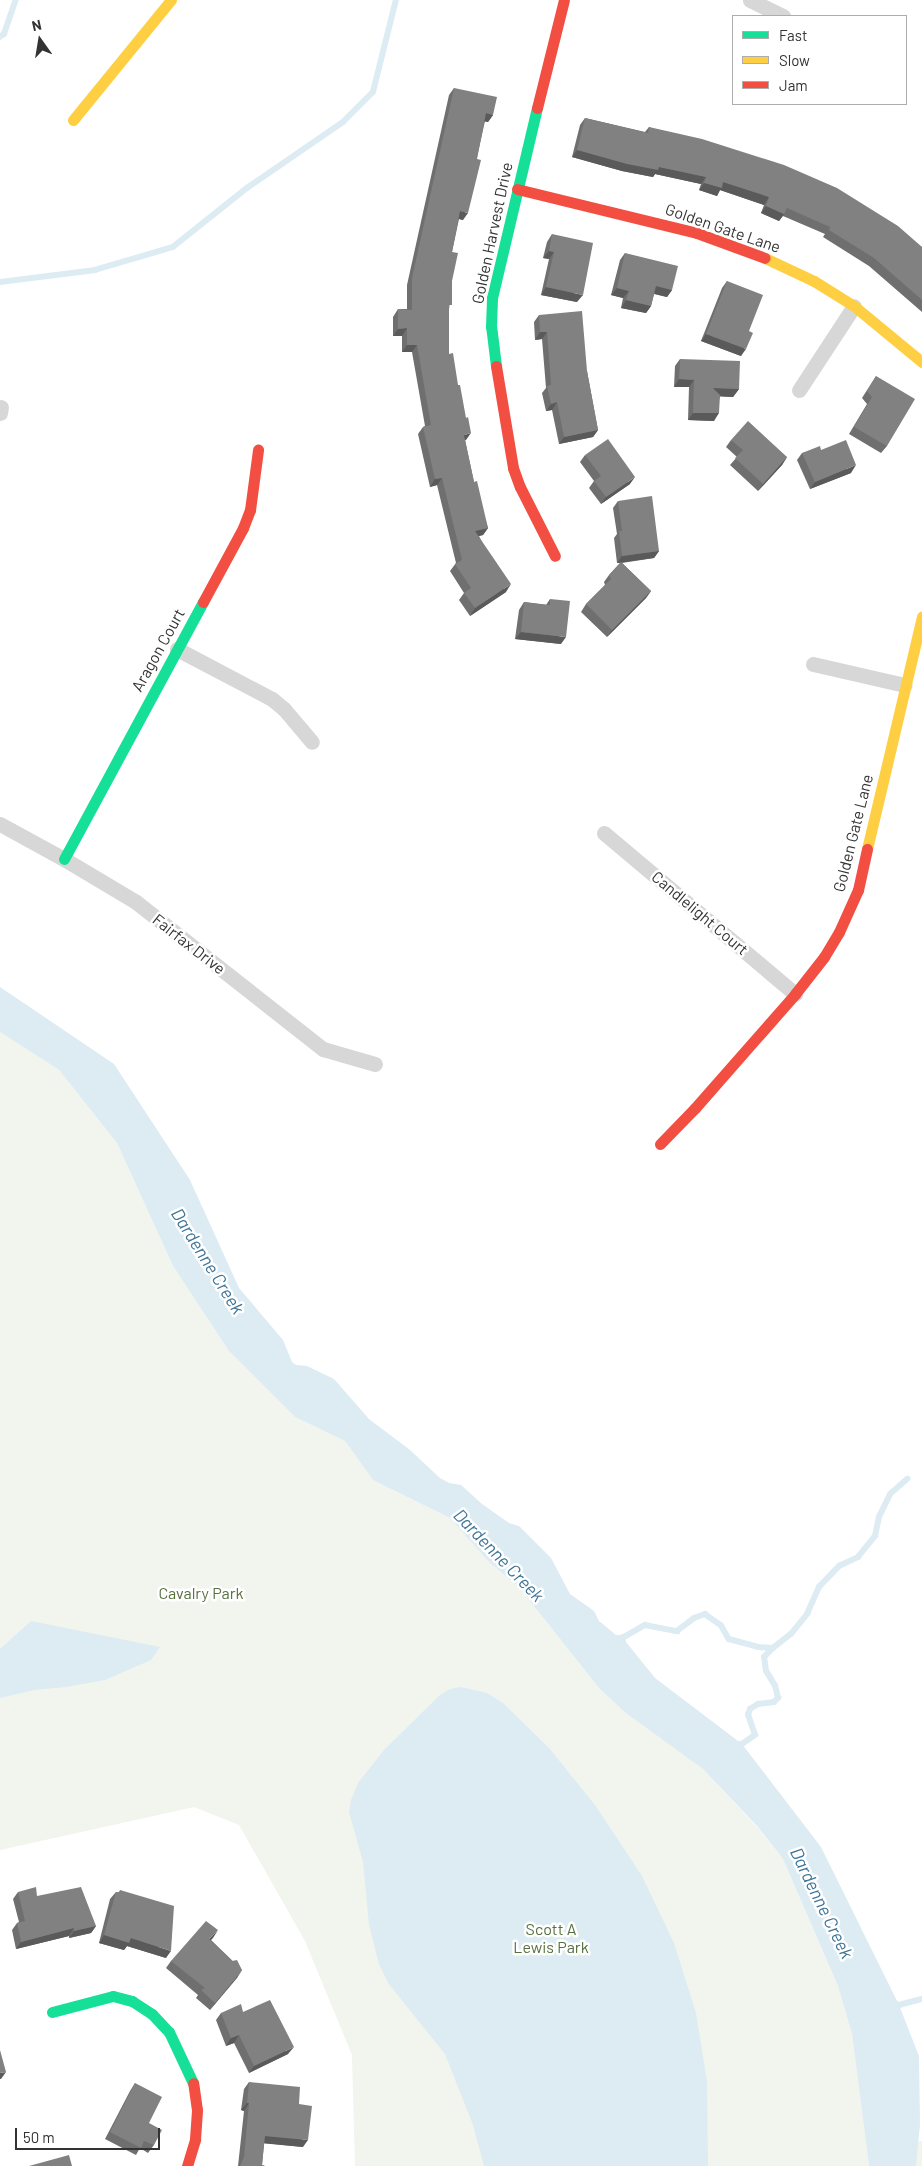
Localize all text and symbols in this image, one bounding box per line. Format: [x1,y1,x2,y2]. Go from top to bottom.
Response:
north arrow [15,15,65,65]
legend [732,15,907,105]
text: N [30,16,43,34]
text: Fast [779,26,807,44]
text: Slow [779,51,810,69]
text: Jam [779,76,808,94]
street label: Golden Harvest Drive [468,160,516,306]
street label: Golden Gate Lane [663,199,783,257]
street label: Aragon Court [127,605,189,695]
street label: Golden Gate Lane [829,772,877,894]
street label: Candlelight Court [648,867,752,959]
street label: Fairfax Drive [149,910,229,978]
water label: Dardenne Creek [167,1204,249,1318]
water label: Dardenne Creek [449,1504,549,1606]
park label: Cavalry Park [158,1583,244,1603]
water label: Dardenne Creek [786,1844,858,1962]
park label: Scott A Lewis Park [513,1919,589,1957]
scale bar [18,2118,162,2150]
text: 50 m [23,2128,55,2146]

